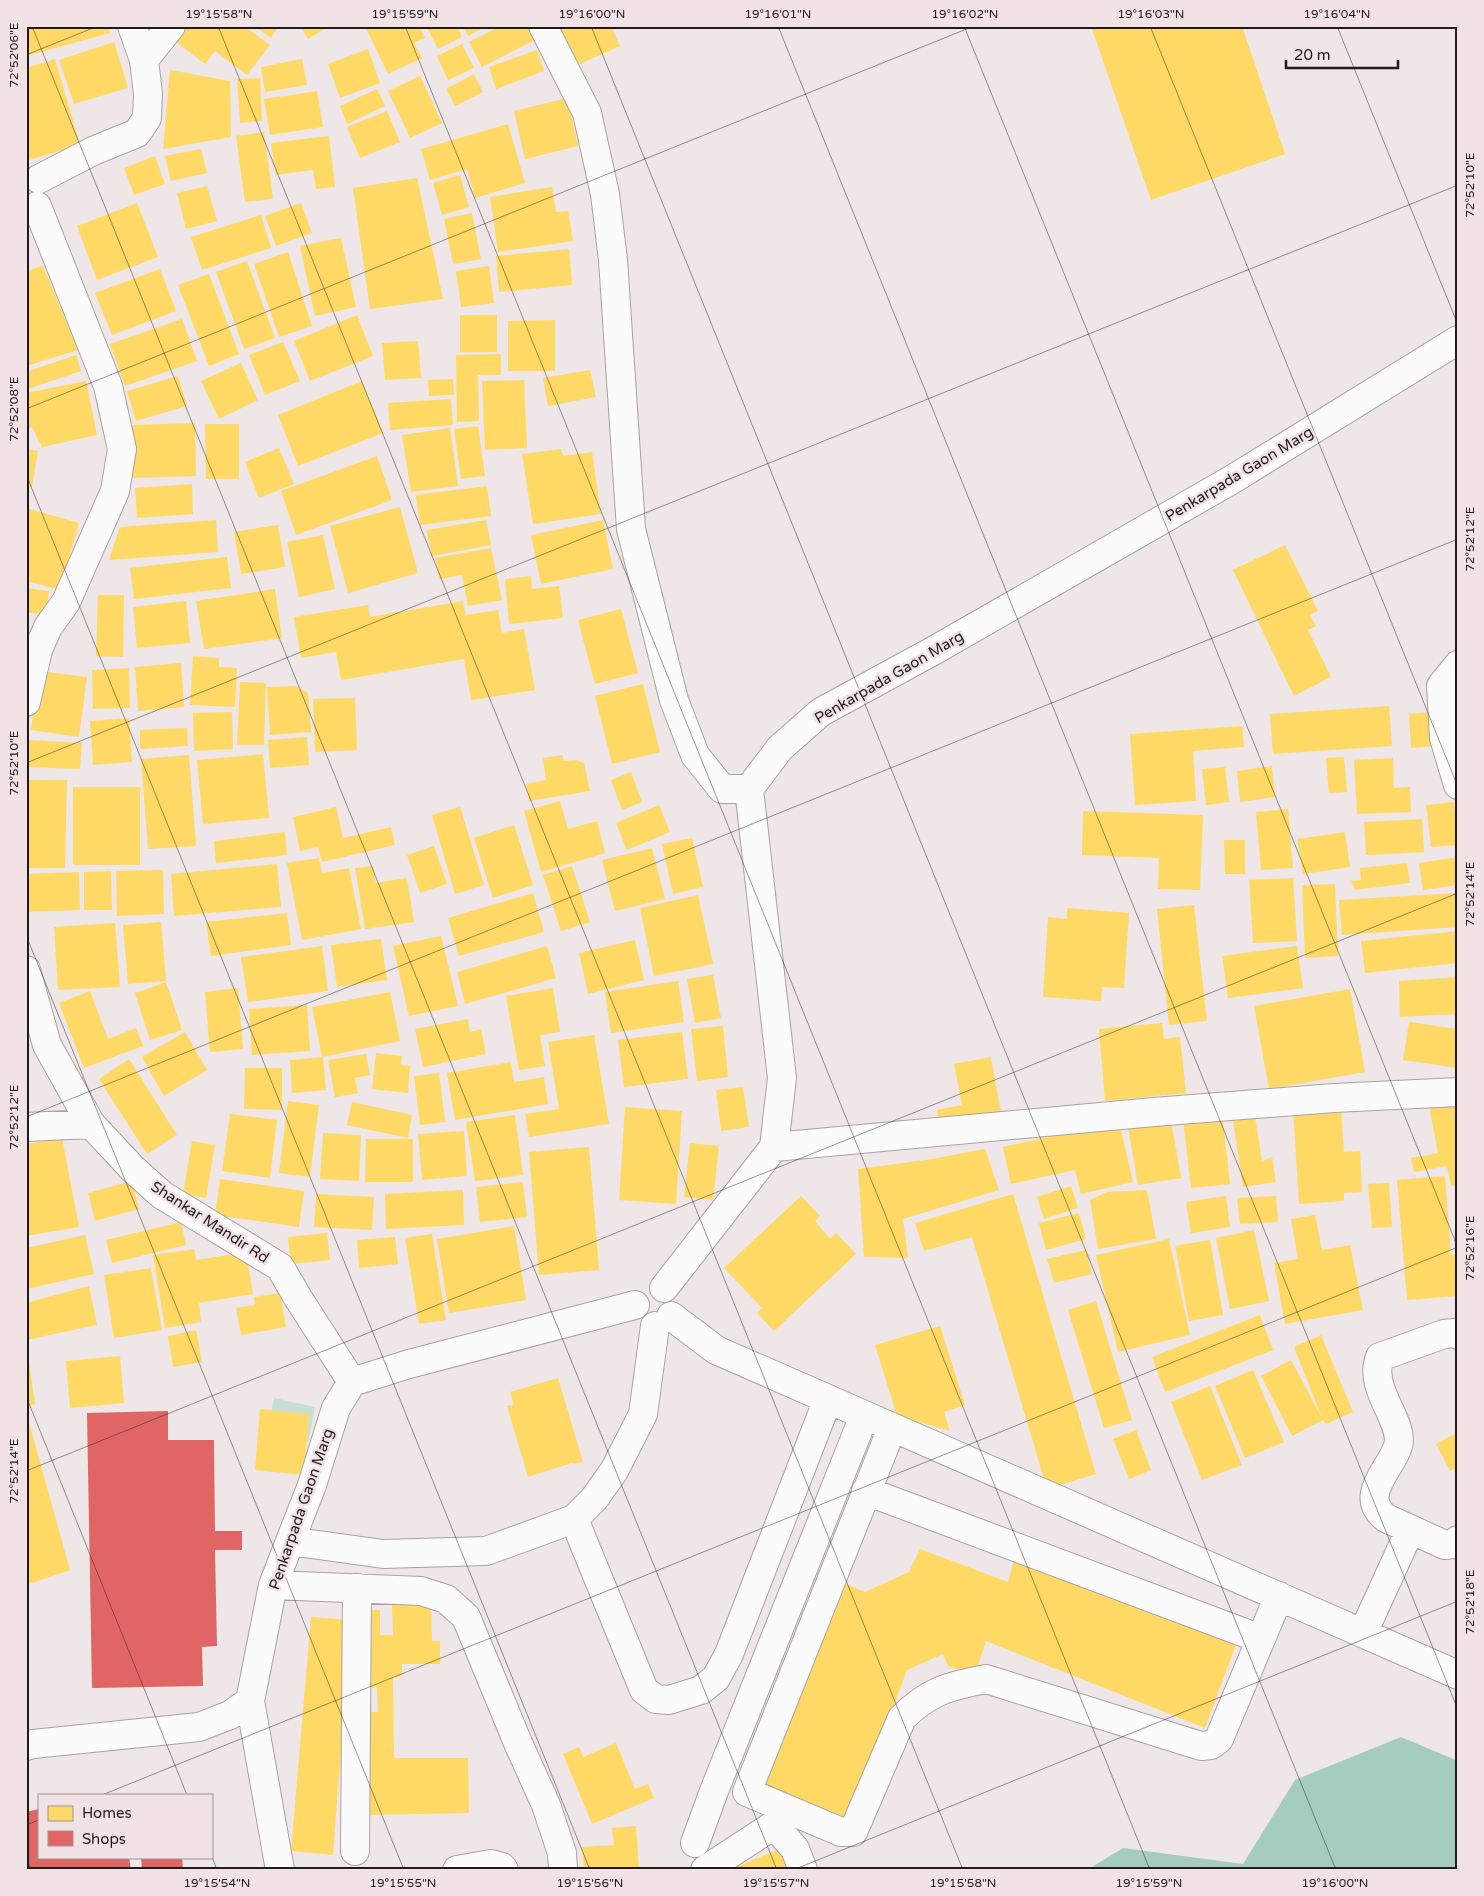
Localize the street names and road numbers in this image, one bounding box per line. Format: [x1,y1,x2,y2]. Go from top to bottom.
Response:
street label: Penkarpada Gaon Marg [1162,423,1316,525]
street label: Penkarpada Gaon Marg [811,627,967,727]
street label: Shankar Mandir Rd [148,1177,272,1267]
street label: Penkarpada Gaon Marg [265,1426,337,1592]

